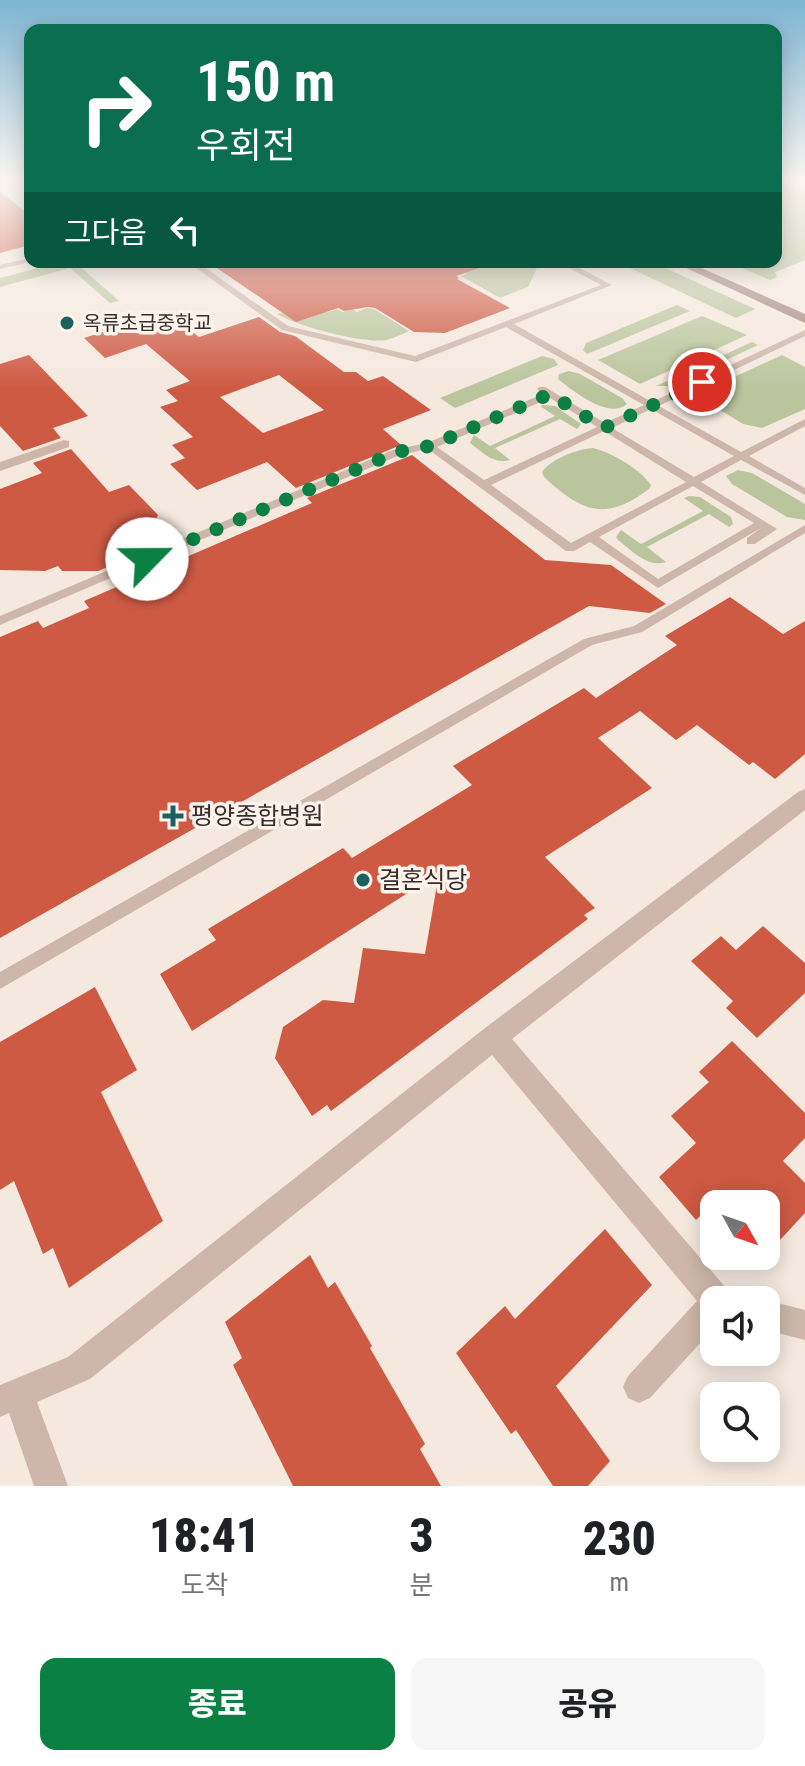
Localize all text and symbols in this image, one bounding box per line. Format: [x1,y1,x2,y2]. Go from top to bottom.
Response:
text: 150 m [196,49,335,115]
icon: right [64,56,168,160]
text: 우회전 [196,125,295,167]
icon: left [163,208,207,252]
text: 그다음 [64,215,147,250]
place label: 옥류초급중학교 [83,311,212,335]
marker: 옥류초급중학교 [58,314,76,332]
pin [668,348,736,416]
icon: arrive [680,360,724,404]
position arrow [105,517,189,601]
place label: 평양종합병원 [191,802,323,830]
marker: 평양종합병원 [162,805,184,827]
place label: 결혼식당 [379,866,467,894]
marker: 결혼식당 [354,871,372,889]
north arrow [700,1190,780,1270]
map controls [700,1190,780,1462]
button: sound [700,1286,780,1366]
button: search [700,1382,780,1462]
text: 18:41 [149,1507,260,1564]
text: 3 [409,1507,434,1564]
text: 230 [583,1510,656,1567]
text: m [610,1567,629,1597]
text: 도착 [181,1570,229,1600]
text: 분 [410,1570,433,1600]
button: 종료 [40,1658,395,1750]
button: 공유 [411,1658,765,1750]

